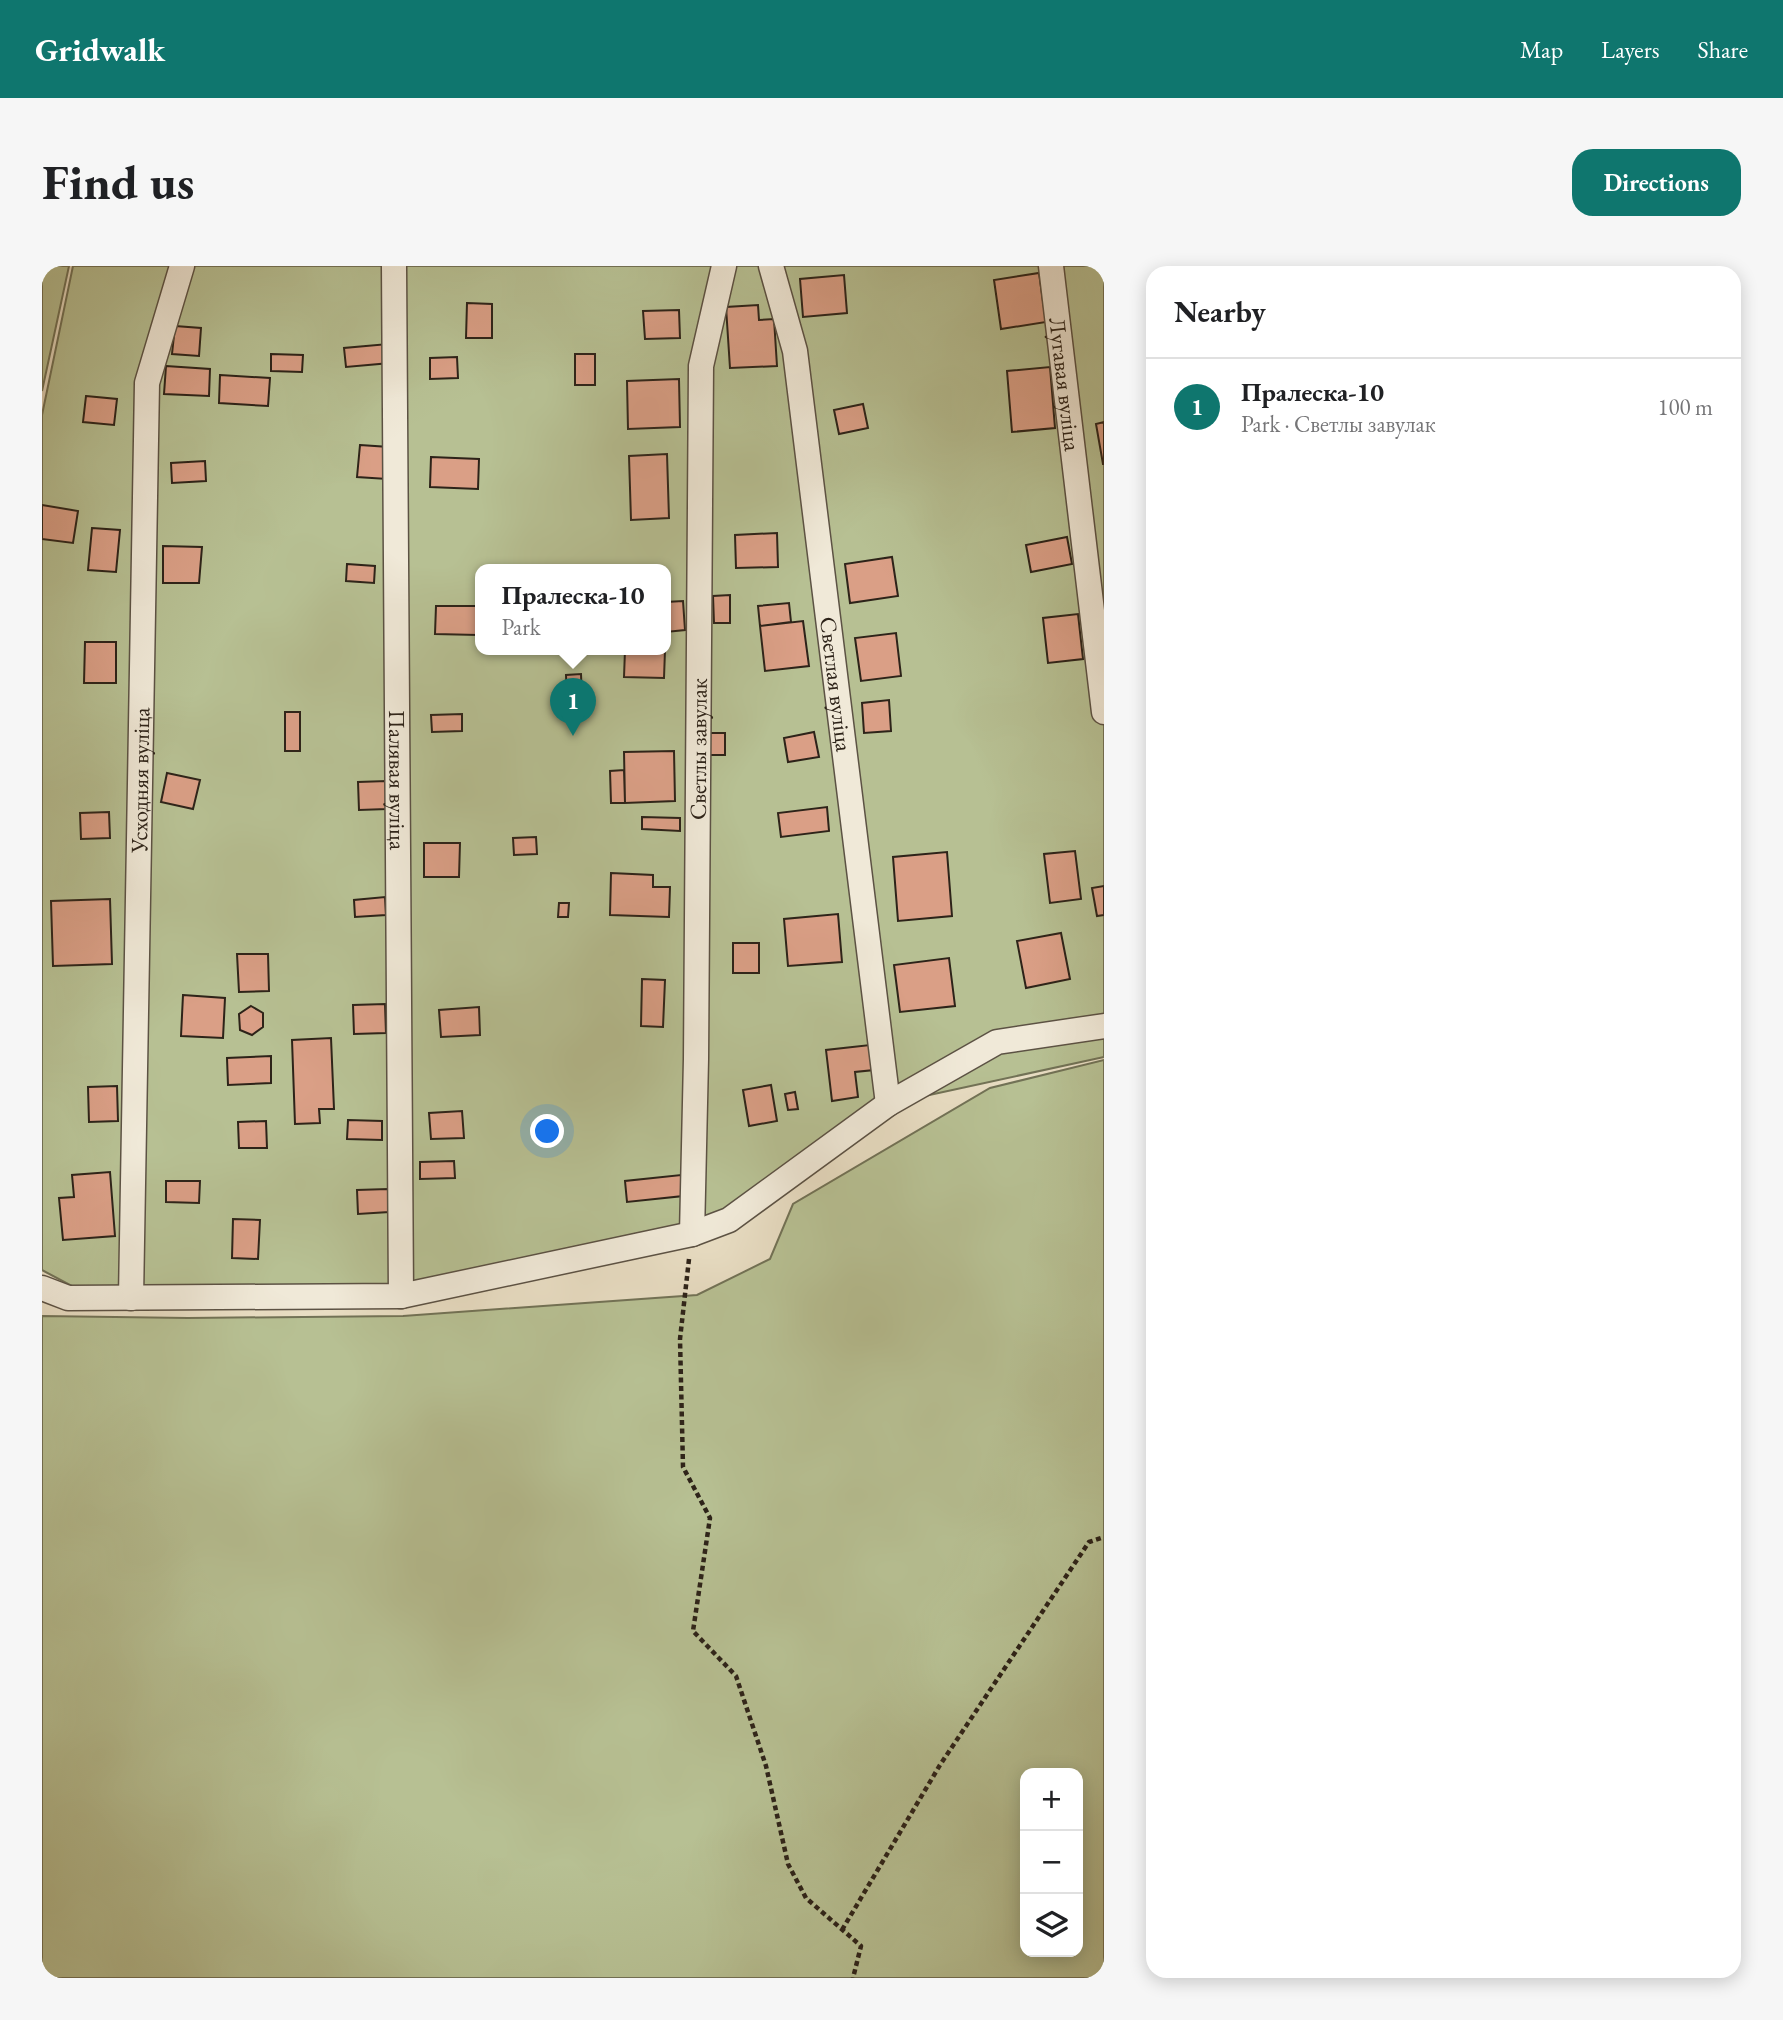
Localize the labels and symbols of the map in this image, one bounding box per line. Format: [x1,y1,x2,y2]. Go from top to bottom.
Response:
street label: Лугавая вуліца [1042,316,1088,453]
street label: Светлая вуліца [813,615,859,754]
pin: 1 [550,678,596,736]
street label: Светлы завулак [683,678,714,820]
street label: Усходняя вуліца [124,706,156,854]
street label: Палявая вуліца [382,710,413,851]
your location [530,1114,564,1148]

